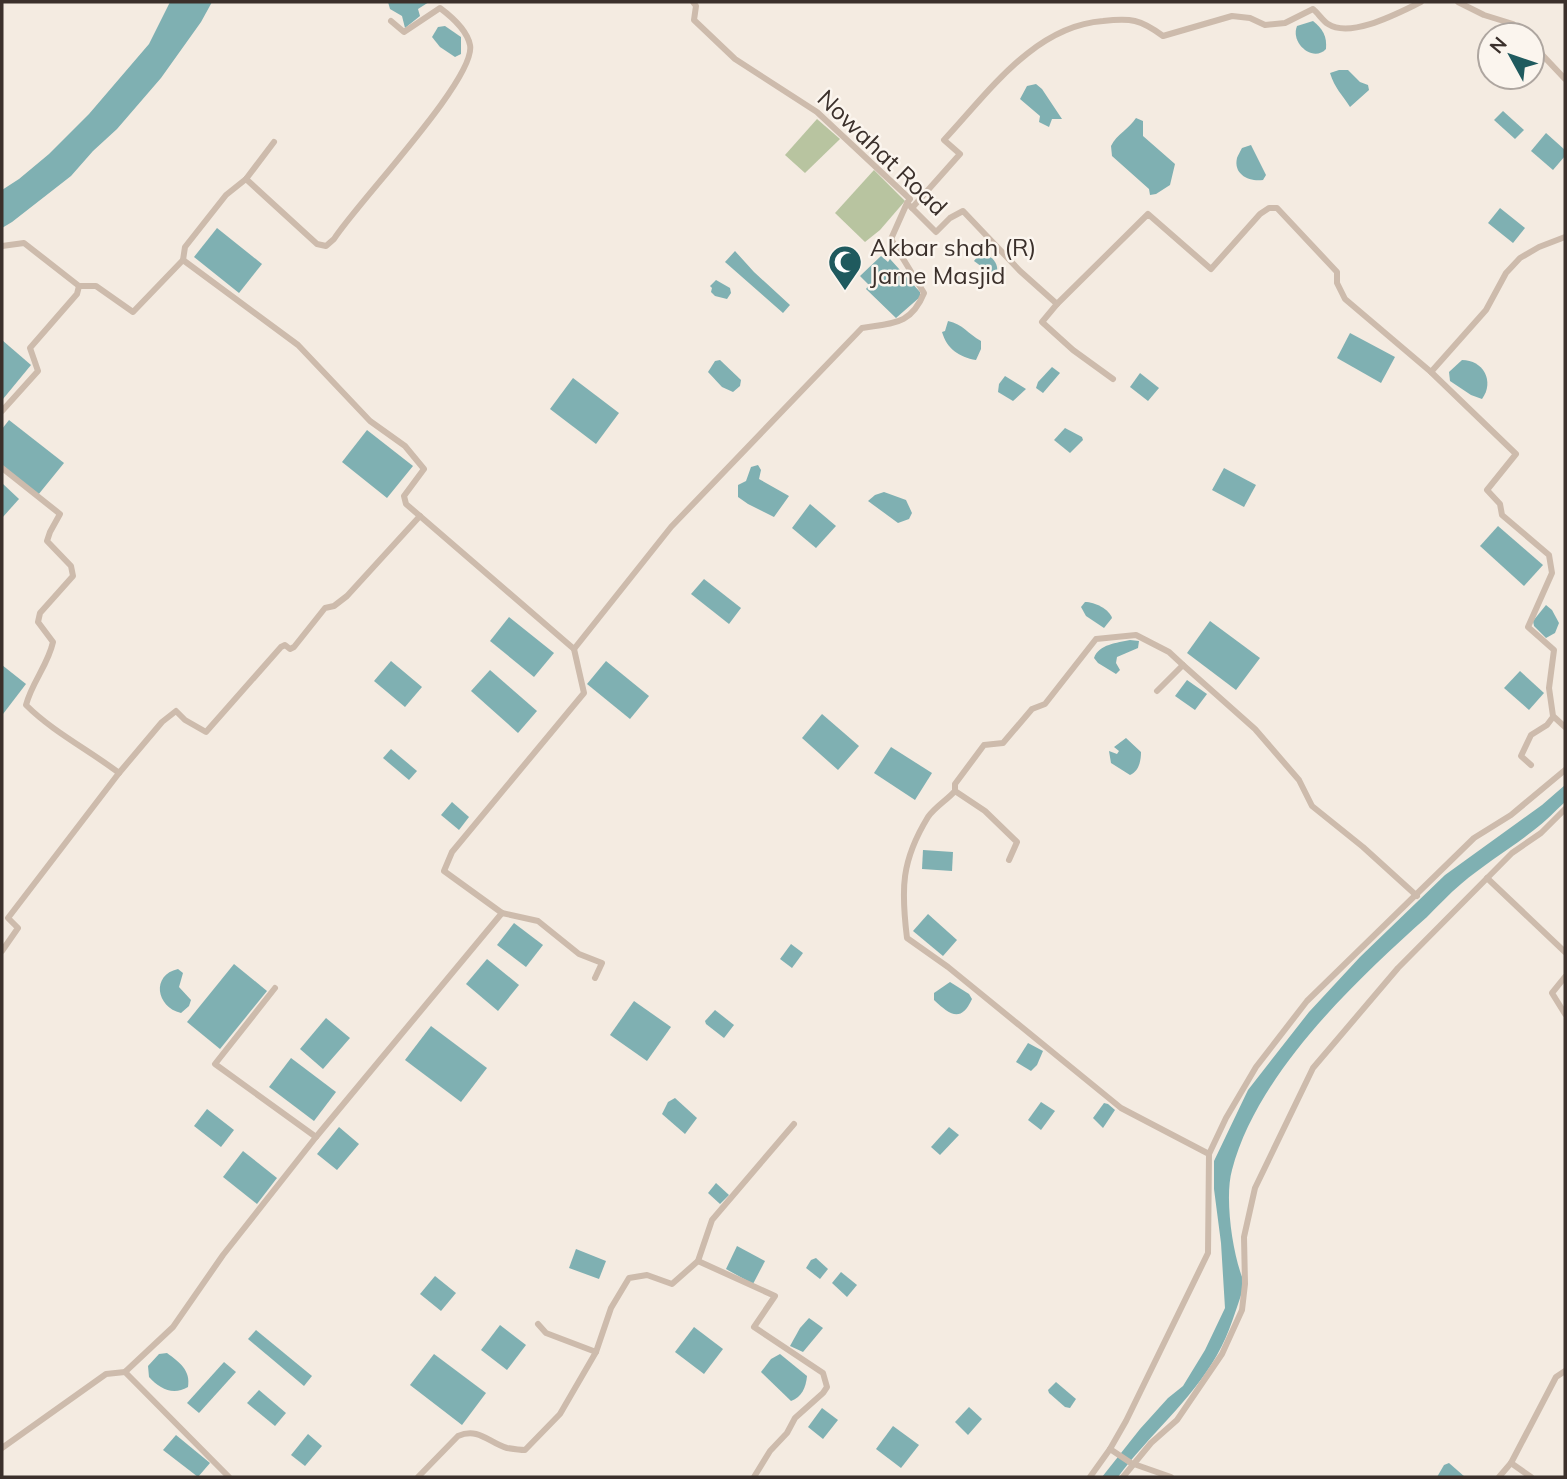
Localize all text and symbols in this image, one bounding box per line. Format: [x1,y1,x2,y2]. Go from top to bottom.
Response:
north arrow [1476,21,1546,91]
text: N [1484,32,1512,58]
street label: Nowahat Road [812,83,954,222]
place label: Akbar shah (R) Jame Masjid [870,232,1036,290]
mosque icon: Akbar shah (R) Jame Masjid [826,243,864,292]

